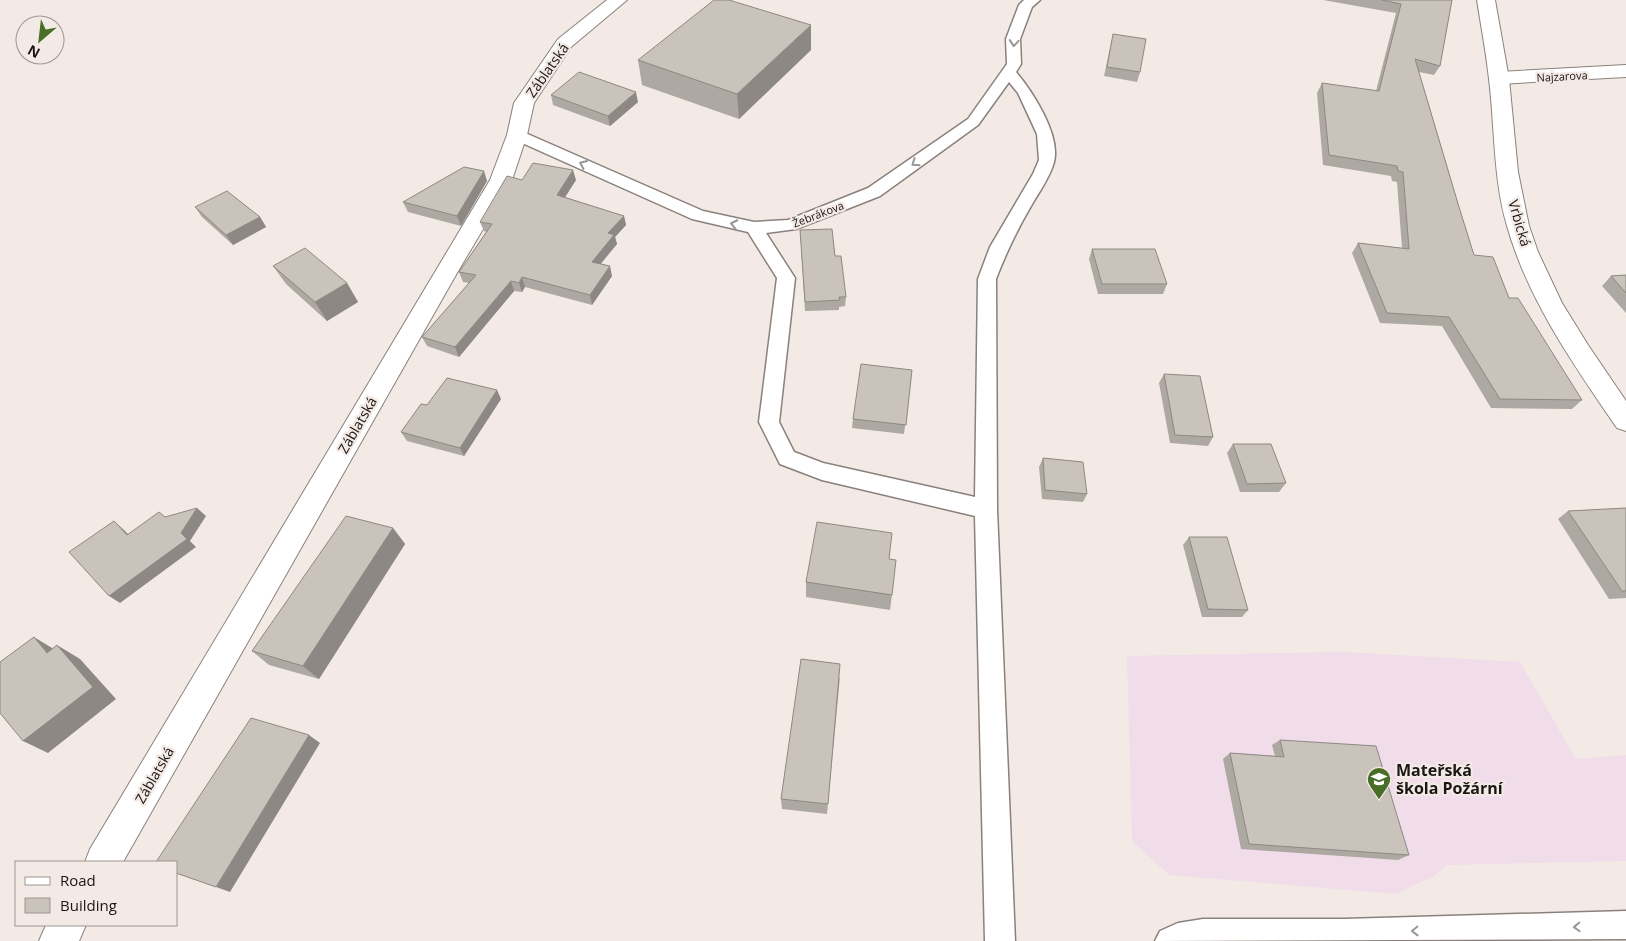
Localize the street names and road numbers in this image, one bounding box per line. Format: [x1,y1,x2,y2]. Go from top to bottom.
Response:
street label: Záblatská [521,39,573,101]
street label: Najzarova [1536,67,1588,85]
street label: Žebrákova [790,197,846,231]
street label: Vrbická [1504,197,1536,249]
street label: Záblatská [333,393,381,457]
street label: Záblatská [130,743,178,807]

